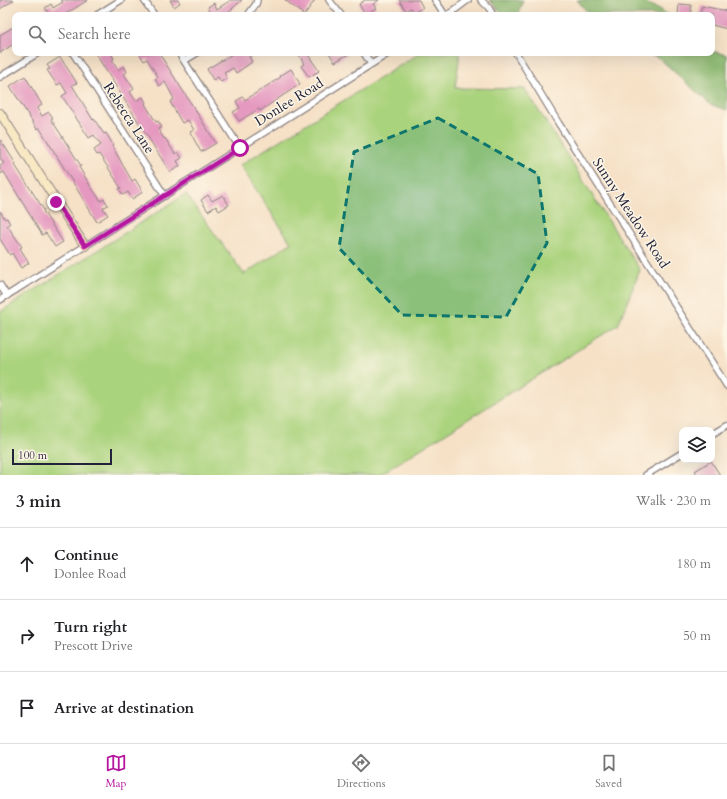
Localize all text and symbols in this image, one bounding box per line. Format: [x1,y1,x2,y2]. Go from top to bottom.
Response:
search box [12,12,715,56]
icon: search [26,23,48,45]
text: Search here [58,24,131,44]
street label: Donlee Road [251,73,327,131]
street label: Rebecca Lane [99,79,159,157]
route start [231,139,249,157]
street label: Sunny Meadow Road [588,154,674,272]
route end [47,193,65,211]
map controls [679,427,715,463]
button: layers [679,427,715,463]
scale bar [12,447,112,466]
text: 100 m [18,448,47,463]
text: 3 min [16,490,61,513]
text: Walk · 230 m [636,492,711,510]
text: Continue [54,545,119,565]
icon: ahead [16,553,38,575]
text: 180 m [677,555,711,573]
text: Donlee Road [54,565,126,583]
text: Turn right [54,617,127,637]
icon: right [16,625,38,647]
text: 50 m [683,627,711,645]
text: Prescott Drive [54,637,133,655]
icon: arrive [16,697,38,719]
text: Arrive at destination [54,698,194,718]
tab: Map [105,752,127,791]
tab: Directions [337,752,385,791]
tab: Saved [595,752,622,791]

